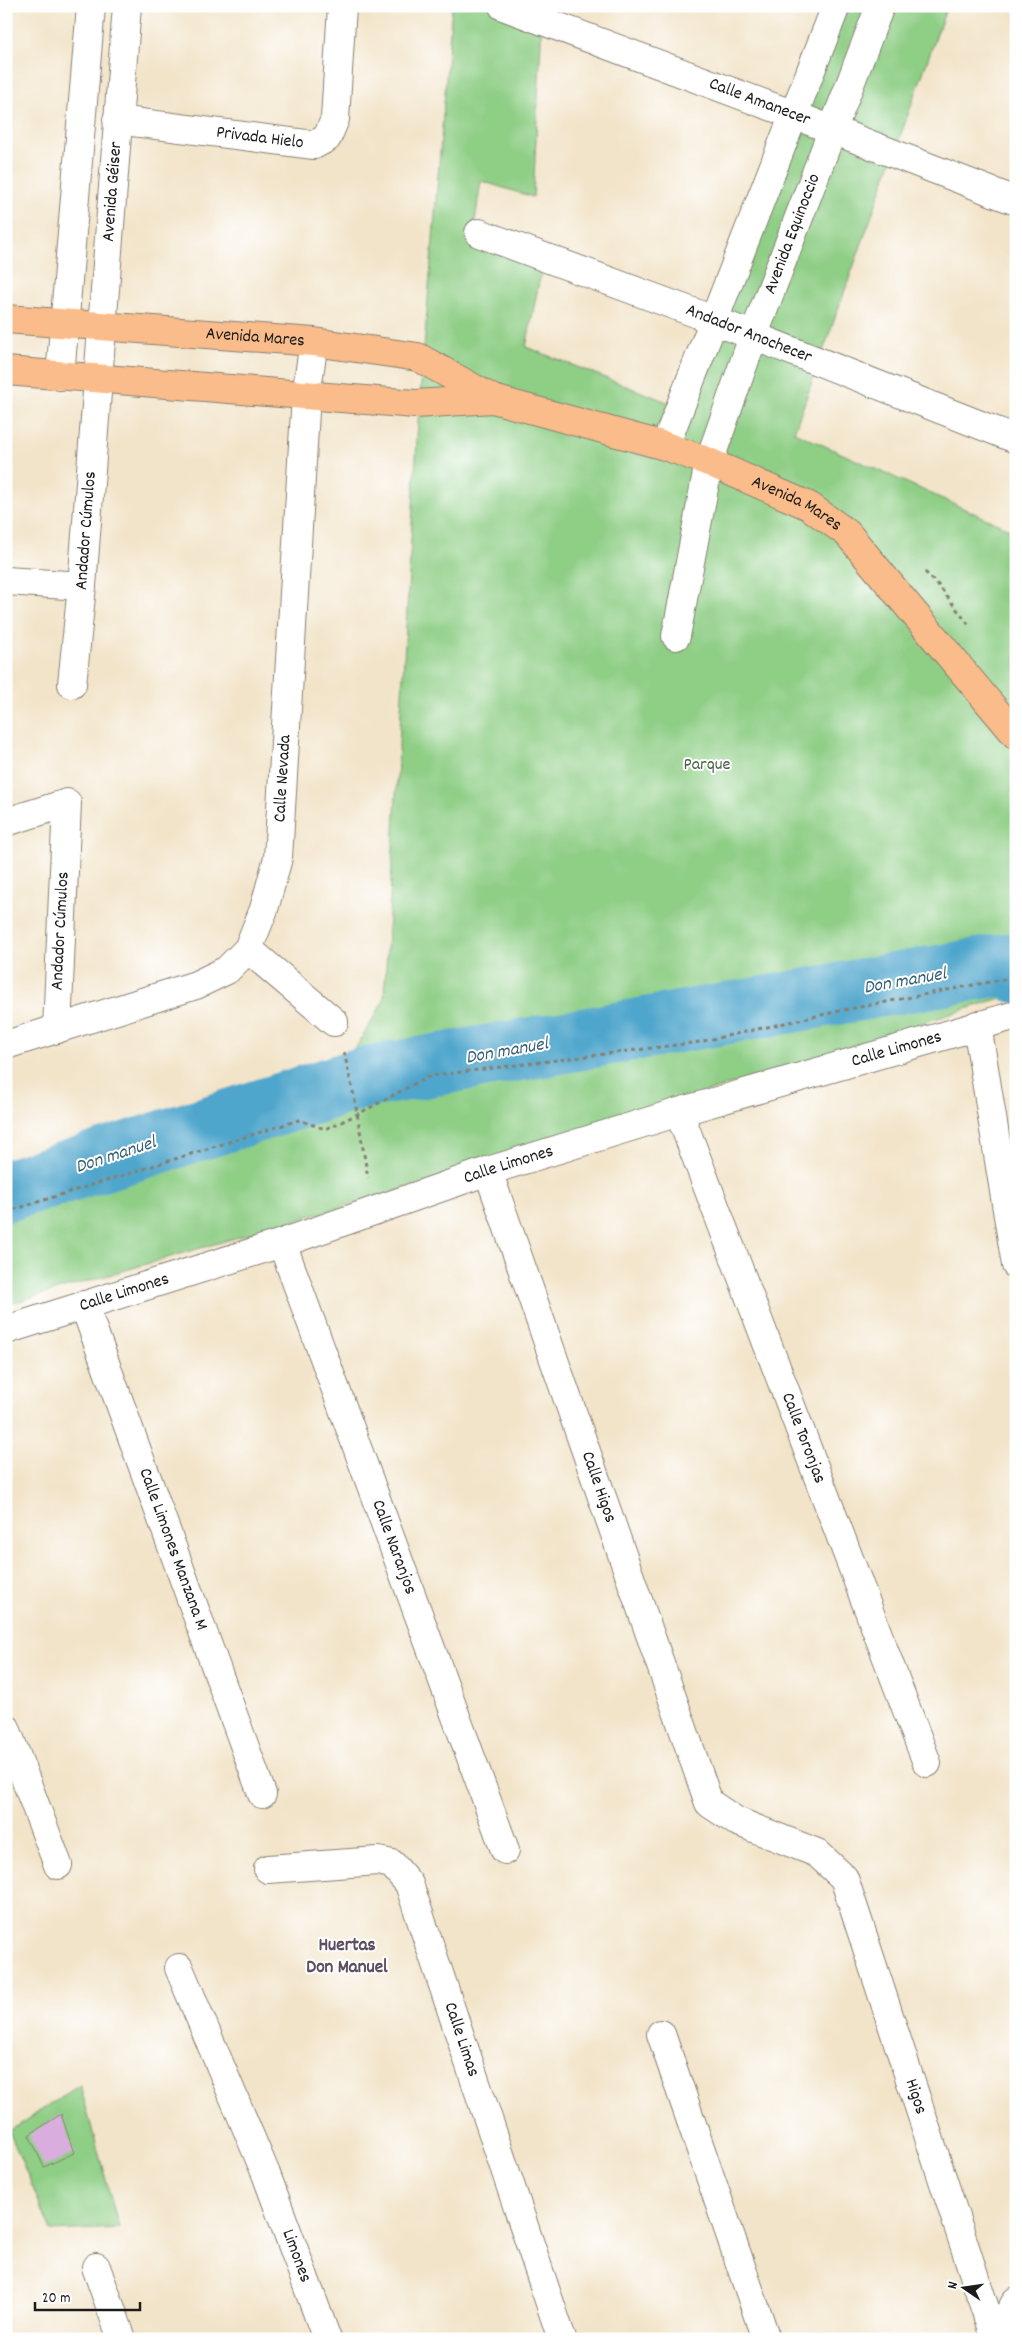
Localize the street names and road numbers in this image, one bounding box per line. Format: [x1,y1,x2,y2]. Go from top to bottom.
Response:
street label: Calle Amanecer [705,72,814,133]
street label: Privada Hielo [215,120,305,156]
street label: Avenida Géiser [96,140,129,243]
street label: Avenida Equinoccio [758,170,827,298]
street label: Andador Anochecer [682,298,816,370]
street label: Avenida Mares [205,321,306,354]
street label: Andador Cúmulos [69,470,103,591]
street label: Avenida Mares [747,470,847,538]
street label: Calle Nevada [268,733,298,823]
street label: Andador Cúmulos [45,871,77,991]
street label: Calle Limones [849,1024,945,1074]
street label: Calle Limones [460,1139,557,1191]
street label: Calle Limones [76,1267,172,1319]
street label: Calle Toronjas [775,1389,832,1487]
street label: Calle Higos [575,1448,623,1526]
street label: Calle Limones Manzana M [132,1465,214,1634]
street label: Calle Naranjos [365,1496,423,1598]
street label: Calle Limas [437,1999,485,2080]
street label: Higos [898,2076,933,2118]
street label: Limones [275,2226,318,2286]

